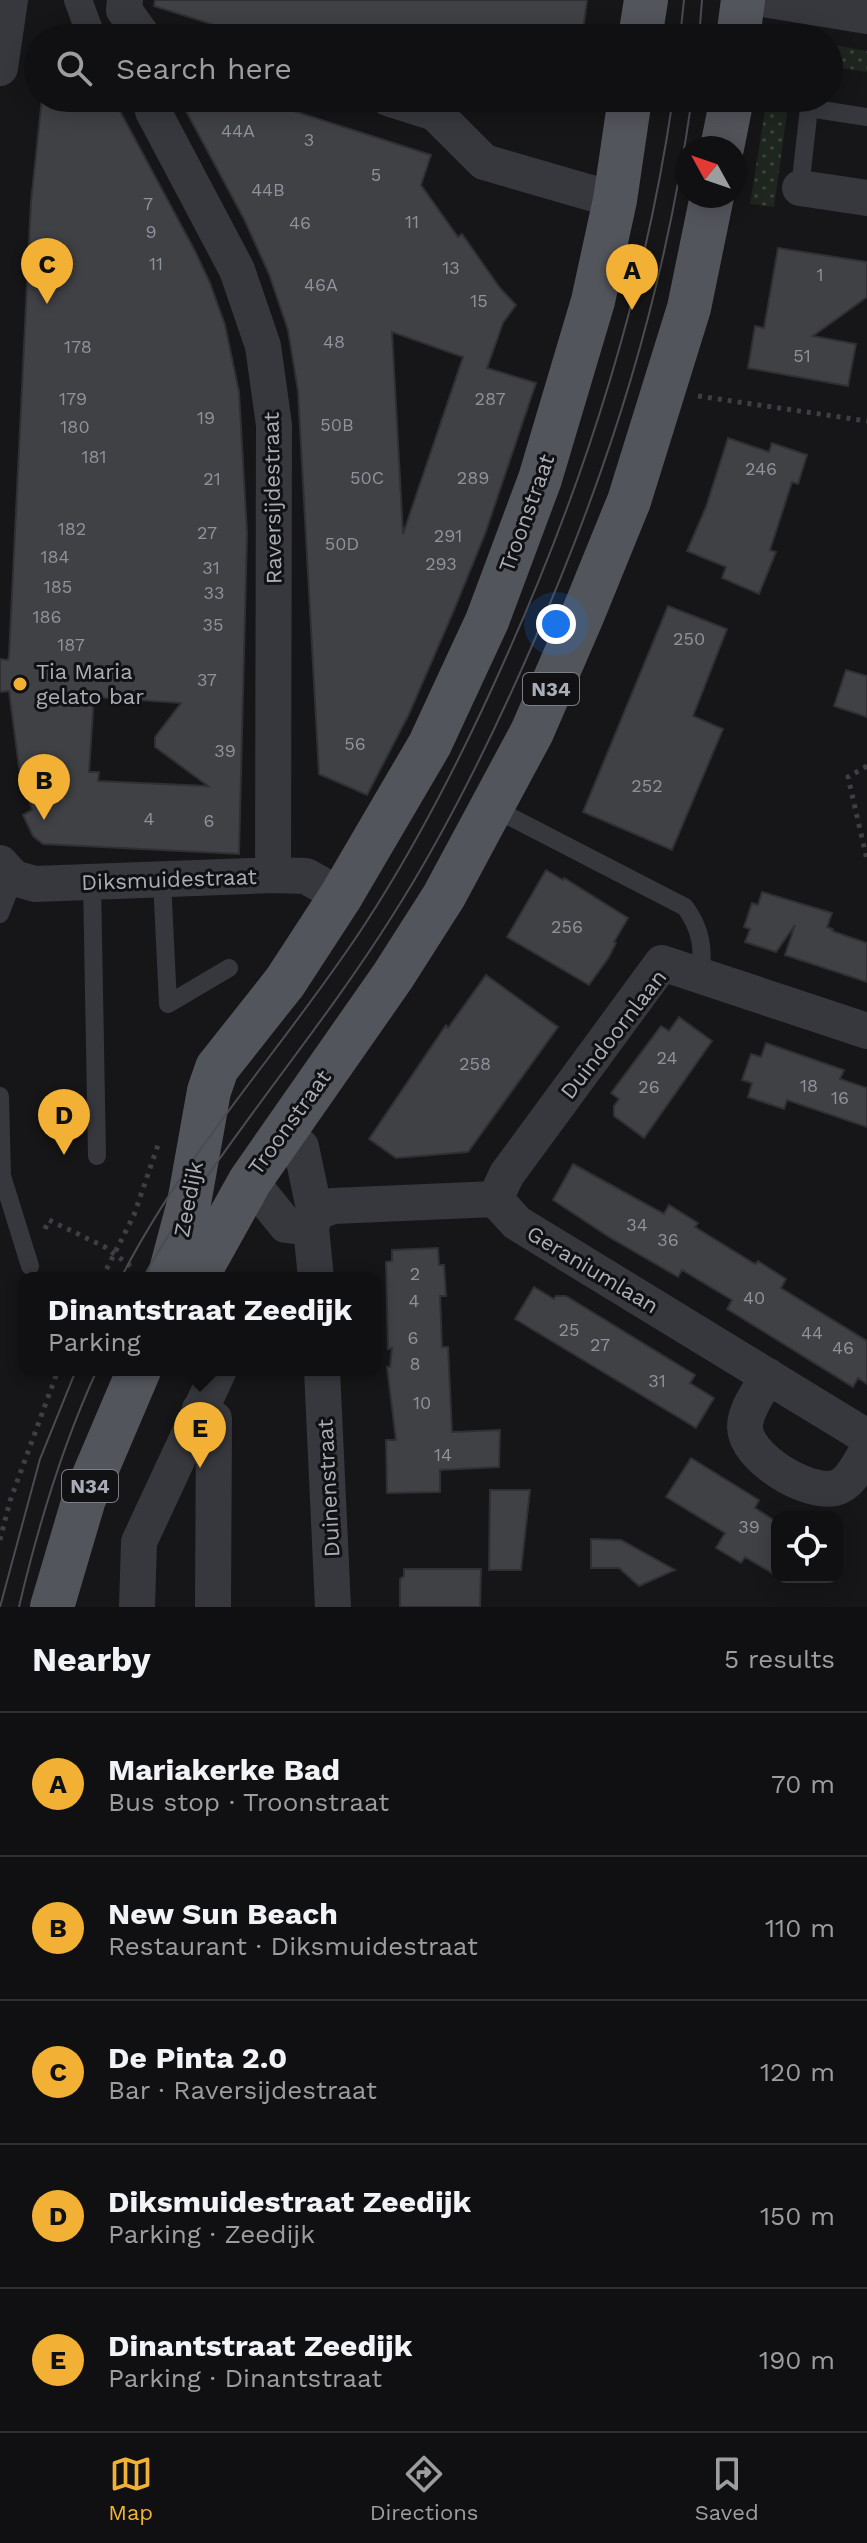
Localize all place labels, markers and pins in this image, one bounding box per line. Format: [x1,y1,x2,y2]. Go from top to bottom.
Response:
pin: C [21,238,73,304]
pin: A [606,244,658,310]
place label: Tia Maria gelato bar [36,659,144,709]
marker: Tia Maria gelato bar [11,675,29,693]
pin: B [18,754,70,820]
pin: D [38,1089,90,1155]
pin: E [174,1402,226,1468]

